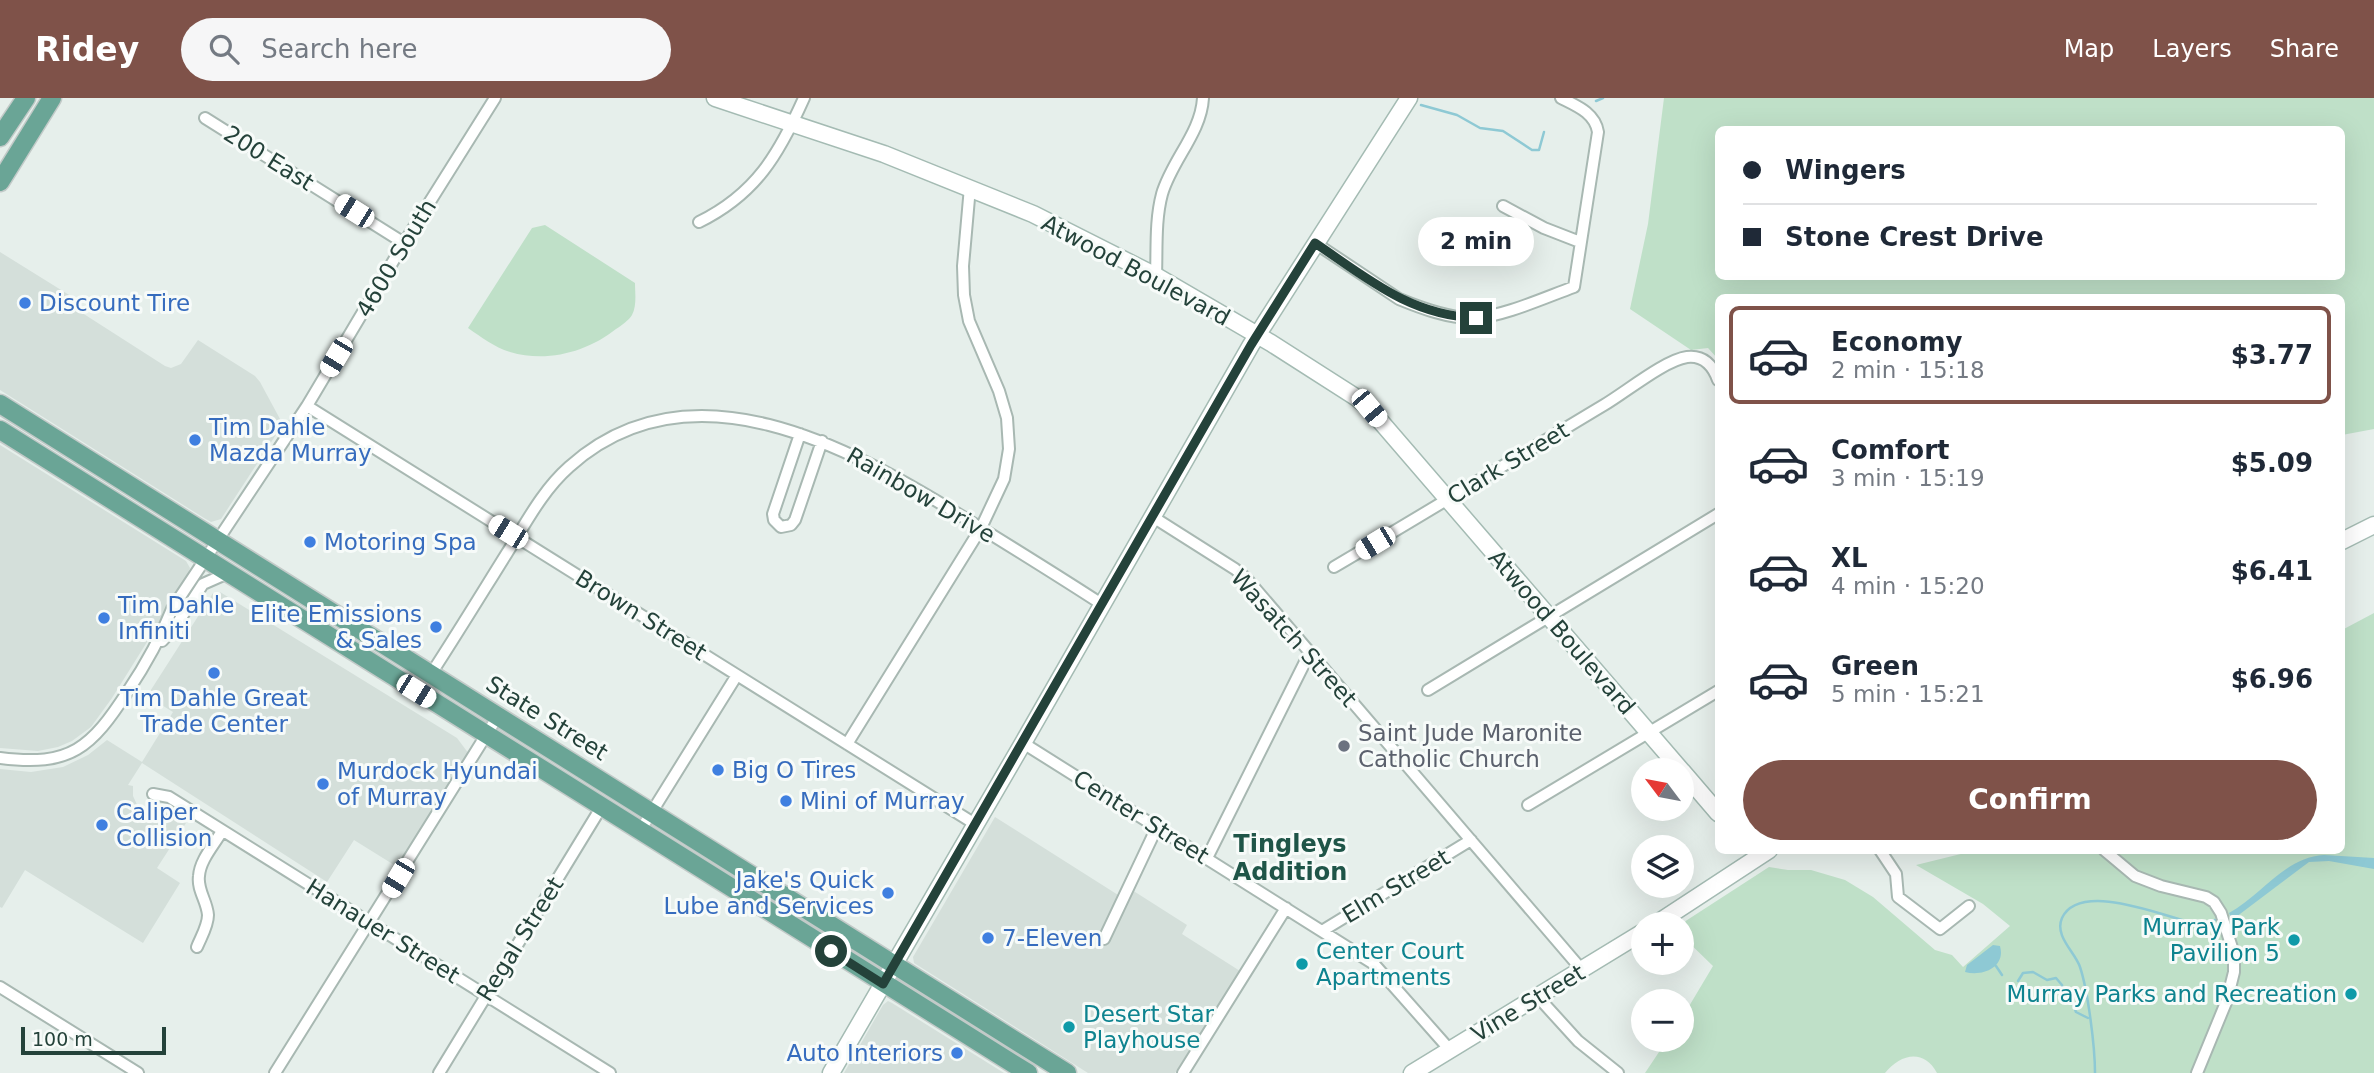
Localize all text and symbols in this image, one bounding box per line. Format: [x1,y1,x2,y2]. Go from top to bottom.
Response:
search box [181,18,671,81]
text: Ridey [35,30,139,69]
icon: search [205,30,243,68]
text: Search here [261,34,417,64]
text: Map [2064,35,2114,63]
text: Layers [2152,35,2232,63]
text: Share [2270,35,2339,63]
street label: 200 East [219,120,319,196]
text: Wingers [1785,155,1906,185]
car [331,191,378,231]
street label: 4600 South [351,194,441,322]
street label: Atwood Boulevard [1037,209,1235,331]
callout: 2 min [1418,216,1534,266]
text: Stone Crest Drive [1785,222,2044,252]
text: 2 min [1440,228,1512,254]
place label: Discount Tire [39,290,190,316]
marker: Discount Tire [17,295,33,311]
route end [1460,302,1492,334]
icon: car [1747,324,1810,387]
text: Economy [1831,327,1962,357]
car [317,334,356,380]
text: $3.77 [2231,340,2313,370]
text: 2 min · 15:18 [1831,357,1985,383]
car [1348,385,1391,431]
place label: Tim Dahle Mazda Murray [208,414,372,466]
street label: Clark Street [1443,417,1573,509]
marker: Tim Dahle Mazda Murray [187,432,203,448]
icon: car [1747,432,1810,495]
text: Comfort [1831,435,1949,465]
street label: Rainbow Drive [842,442,1000,548]
text: $5.09 [2231,448,2313,478]
text: 3 min · 15:19 [1831,465,1985,491]
car [485,512,532,552]
car [1352,523,1399,563]
place label: Motoring Spa [324,529,477,555]
marker: Motoring Spa [302,534,318,550]
icon: car [1747,540,1810,603]
text: XL [1831,543,1868,573]
street label: Atwood Boulevard [1483,544,1641,720]
text: $6.41 [2231,556,2313,586]
street label: Brown Street [571,564,711,666]
street label: Wasatch Street [1226,564,1362,712]
text: 4 min · 15:20 [1831,573,1985,599]
place label: Tim Dahle Infiniti [117,592,234,644]
place label: Elite Emissions & Sales [250,601,422,653]
marker: Tim Dahle Infiniti [96,610,112,626]
marker: Elite Emissions & Sales [428,619,444,635]
icon: car [1747,648,1810,711]
text: Green [1831,651,1919,681]
text: $6.96 [2231,664,2313,694]
marker: Tim Dahle Great Trade Center [206,665,222,681]
street label: State Street [482,670,612,766]
car [393,671,440,711]
text: 5 min · 15:21 [1831,681,1985,707]
place label: Tim Dahle Great Trade Center [119,685,308,737]
place label: Saint Jude Maronite Catholic Church [1358,720,1583,772]
marker: Saint Jude Maronite Catholic Church [1336,738,1352,754]
place label: Big O Tires [732,757,856,783]
place label: Murdock Hyundai of Murray [337,758,538,810]
north arrow [1631,758,1694,821]
map controls [1631,758,1694,1052]
button: Confirm [1743,760,2317,840]
marker: Big O Tires [710,762,726,778]
street label: Center Street [1069,765,1213,869]
marker: Murdock Hyundai of Murray [315,776,331,792]
place label: Mini of Murray [800,788,965,814]
marker: Mini of Murray [778,793,794,809]
place label: Caliper Collision [116,799,212,851]
marker: Caliper Collision [94,817,110,833]
district label: Tingleys Addition [1233,830,1347,886]
button: layers [1631,835,1694,898]
street label: Elm Street [1338,844,1454,928]
car [379,855,418,901]
place label: Jake's Quick Lube and Services [663,867,875,919]
street label: Regal Street [472,872,568,1006]
street label: Hanauer Street [302,873,464,989]
marker: Jake's Quick Lube and Services [880,885,896,901]
button: + [1631,912,1694,975]
place label: Murray Park Pavilion 5 [2142,914,2281,966]
place label: 7-Eleven [1002,925,1102,951]
marker: 7-Eleven [980,930,996,946]
marker: Murray Park Pavilion 5 [2286,932,2302,948]
route start [815,935,847,967]
place label: Center Court Apartments [1316,938,1464,990]
marker: Center Court Apartments [1294,956,1310,972]
street label: Vine Street [1467,959,1589,1047]
place label: Murray Parks and Recreation [2006,981,2337,1007]
marker: Murray Parks and Recreation [2343,986,2359,1002]
button: − [1631,989,1694,1052]
place label: Desert Star Playhouse [1083,1001,1214,1053]
marker: Desert Star Playhouse [1061,1019,1077,1035]
scale bar [21,1024,166,1056]
text: 100 m [32,1028,93,1050]
place label: Auto Interiors [786,1040,943,1066]
marker: Auto Interiors [949,1045,965,1061]

